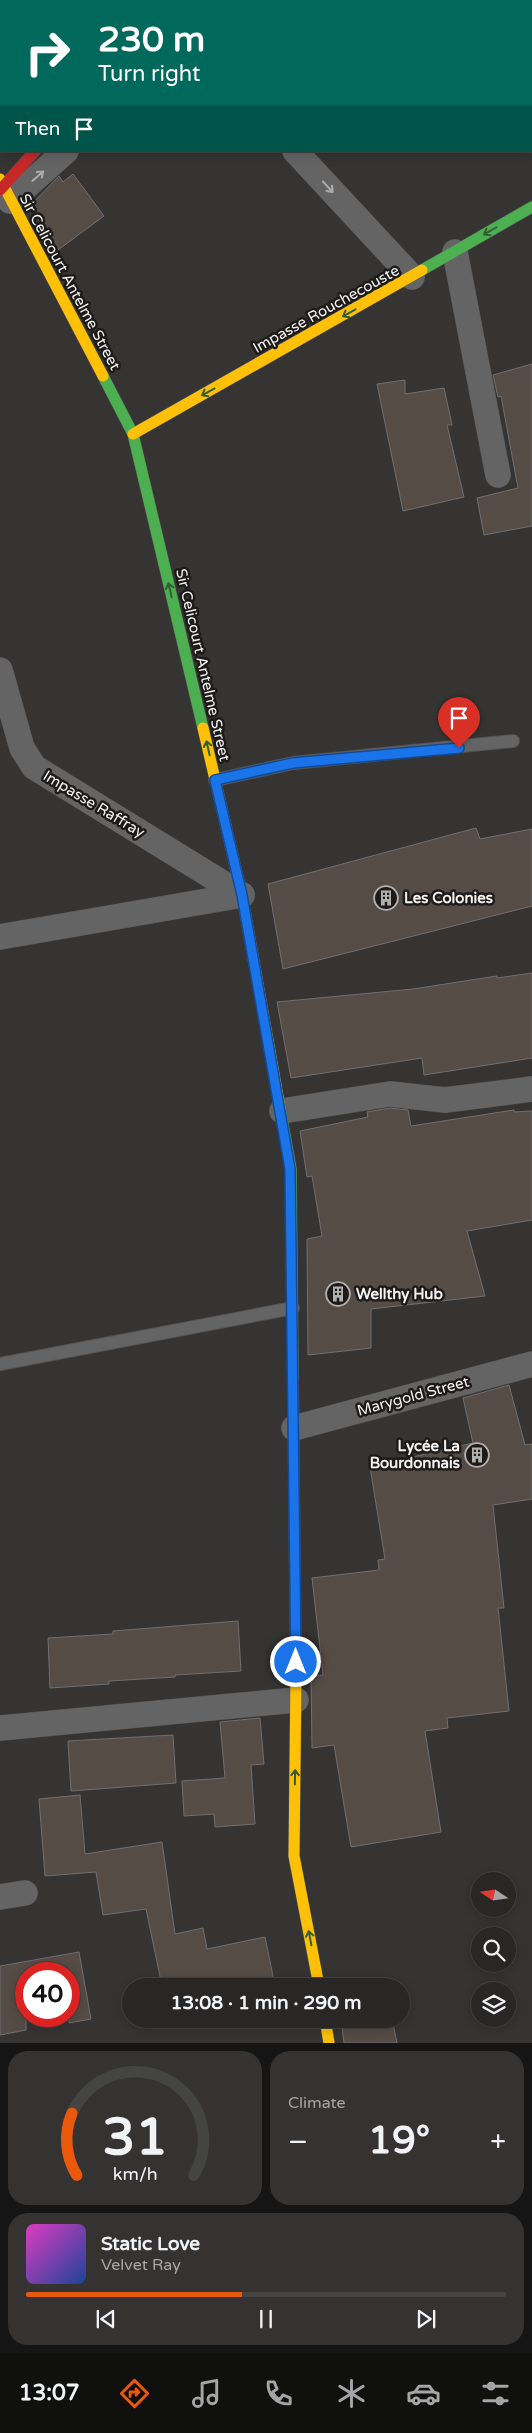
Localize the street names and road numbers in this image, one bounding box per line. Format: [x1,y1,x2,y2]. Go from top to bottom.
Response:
street label: Sir Celicourt Antelme Street [16,191,124,373]
street label: Impasse Rouchecouste [250,261,402,357]
street label: Sir Celicourt Antelme Street [172,567,234,763]
street label: Impasse Raffray [40,767,148,841]
street label: Marygold Street [355,1372,471,1420]

